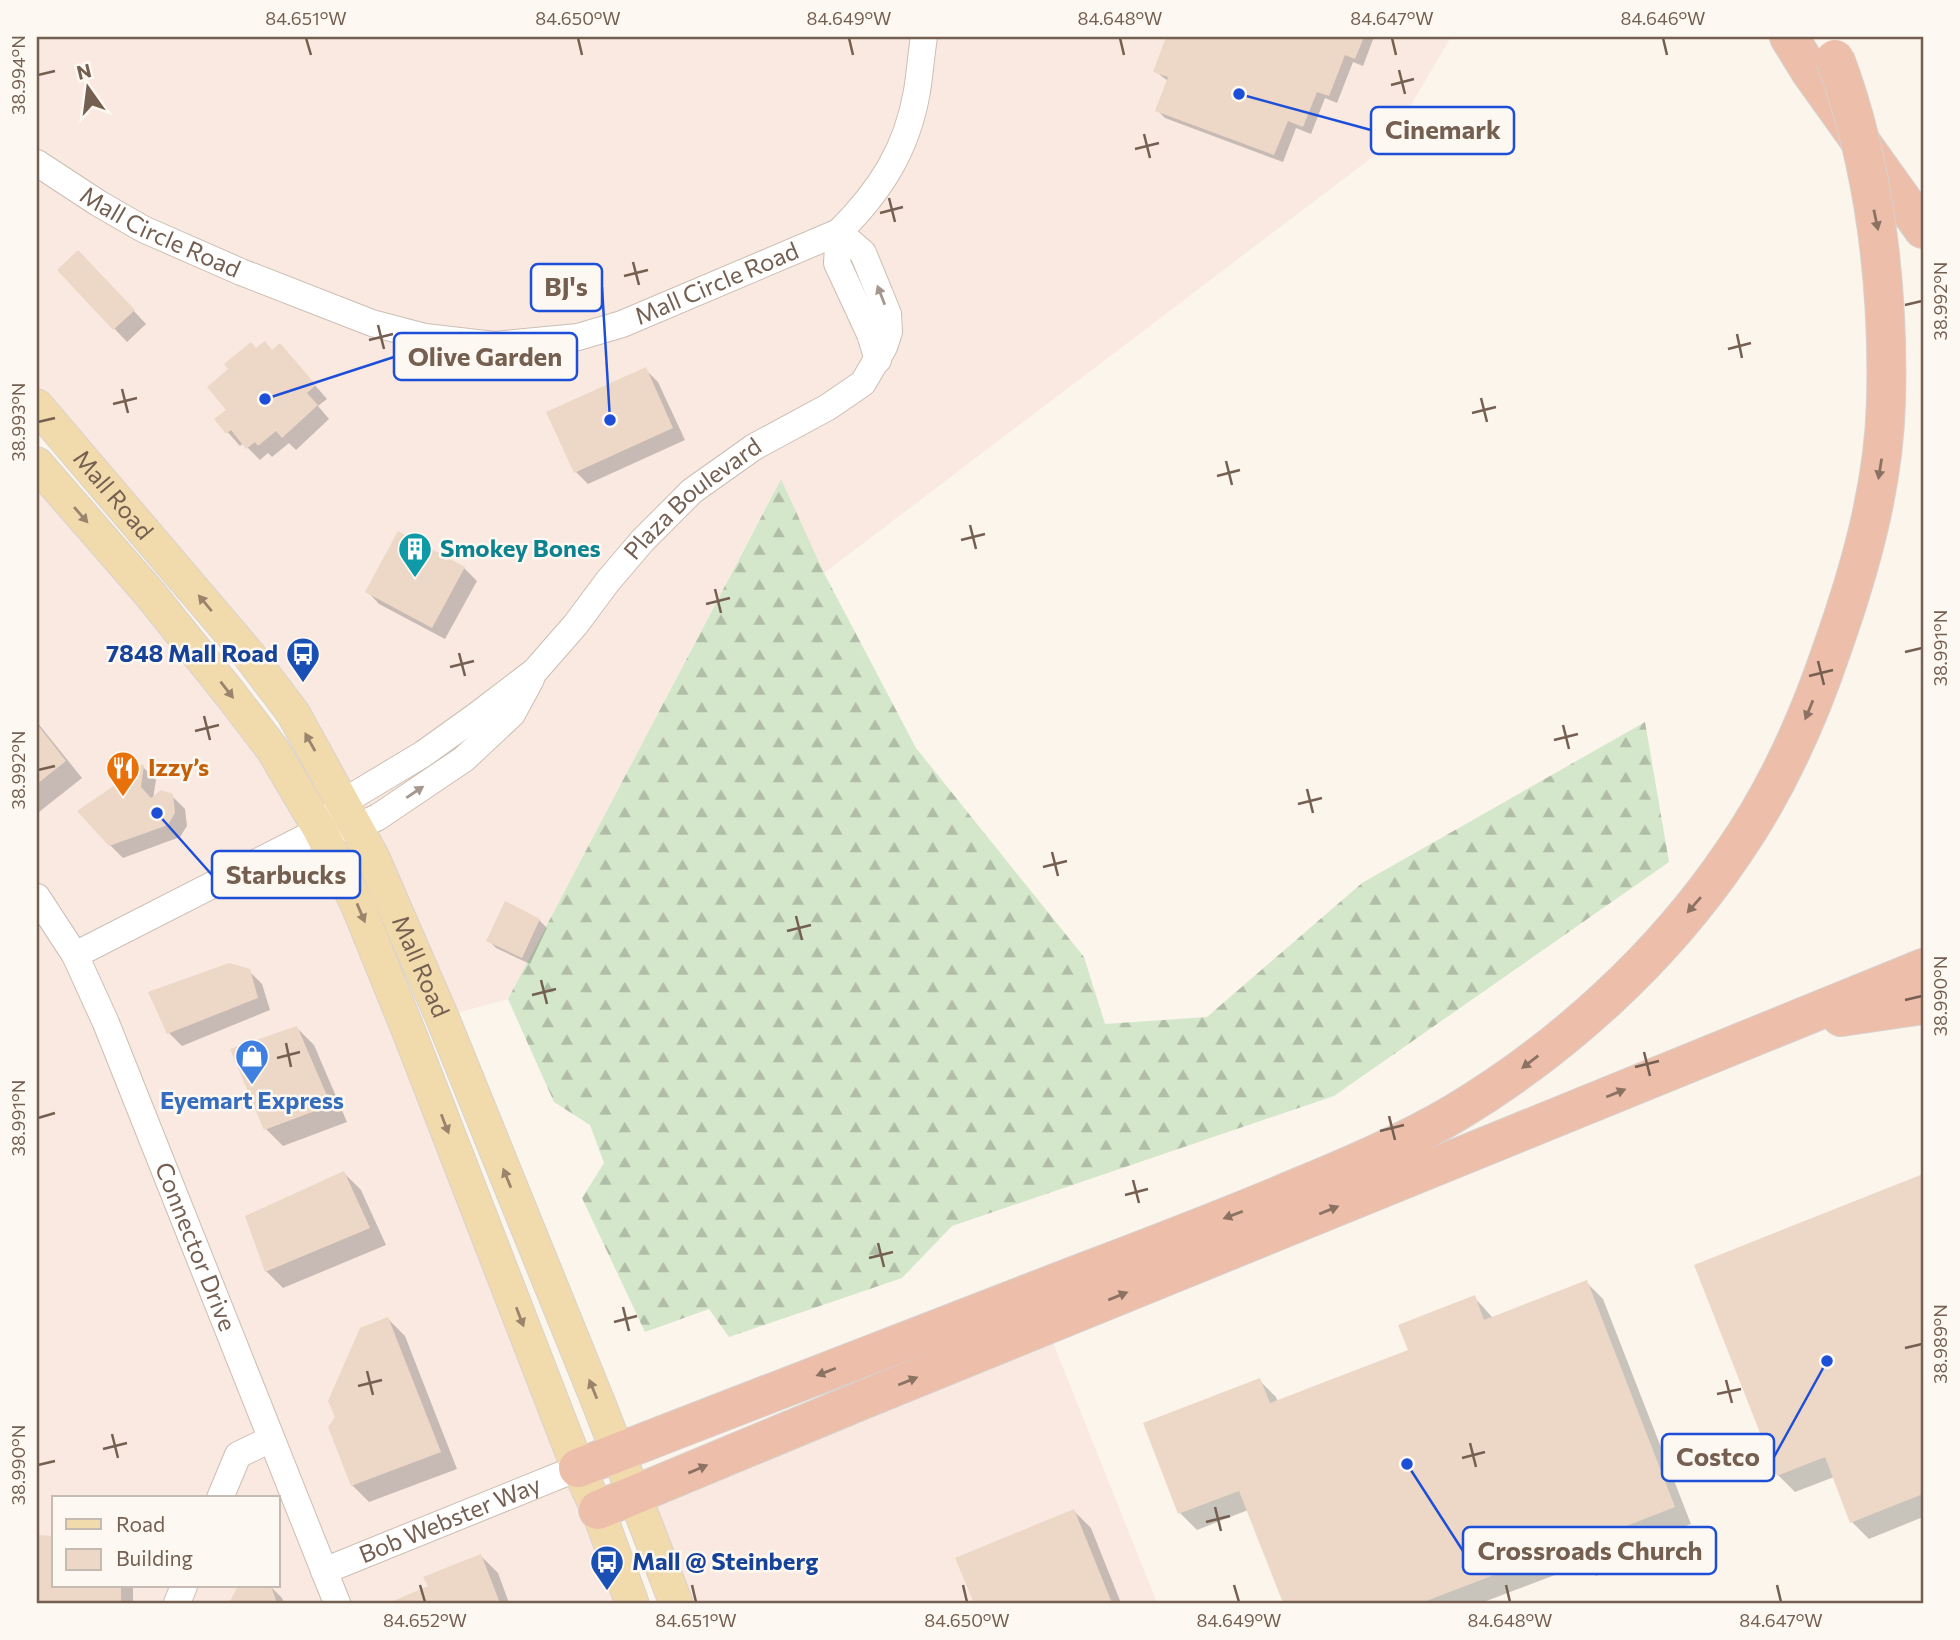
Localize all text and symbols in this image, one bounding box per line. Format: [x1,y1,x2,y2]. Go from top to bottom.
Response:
text: 84.651°W [265,7,347,29]
text: 84.650°W [535,7,621,29]
text: 84.649°W [807,7,891,29]
text: 84.648°W [1078,7,1162,29]
text: 84.647°W [1350,7,1434,29]
text: 84.646°W [1621,7,1705,29]
text: 38.994°N [7,35,29,115]
north arrow [52,52,122,122]
text: N [74,58,93,84]
callout: Cinemark [1371,107,1514,154]
text: Cinemark [1385,113,1501,144]
street label: Mall Circle Road [75,179,245,283]
one-way arrow [1870,209,1881,231]
street label: Mall Circle Road [630,235,803,330]
text: 38.992°N [1929,262,1951,340]
callout: BJ's [531,264,602,311]
text: BJ's [544,270,588,301]
one-way arrow [875,284,886,305]
callout: Olive Garden [394,333,577,380]
text: Olive Garden [408,340,562,371]
text: 38.993°N [7,383,29,461]
street label: Plaza Boulevard [617,431,766,565]
street label: Mall Road [68,444,160,545]
one-way arrow [1874,458,1885,480]
one-way arrow [73,506,89,524]
building icon: Smokey Bones [396,530,434,579]
place label: Smokey Bones [440,533,601,562]
one-way arrow [197,594,213,612]
text: 38.991°N [1929,610,1951,686]
bus stop icon: 7848 Mall Road [284,635,322,684]
place label: 7848 Mall Road [106,638,278,667]
one-way arrow [219,681,234,699]
one-way arrow [1803,700,1814,721]
text: 38.992°N [7,731,29,809]
one-way arrow [304,733,316,752]
restaurant icon: Izzy’s [104,749,142,798]
place label: Izzy’s [148,752,209,781]
one-way arrow [406,786,425,799]
callout: Starbucks [212,851,360,898]
text: Starbucks [226,858,346,889]
one-way arrow [1687,897,1702,914]
one-way arrow [355,903,366,924]
street label: Mall Road [387,911,456,1022]
text: 38.990°N [1929,956,1951,1036]
shop icon: Eyemart Express [233,1037,271,1086]
one-way arrow [1521,1055,1539,1069]
text: 38.991°N [7,1080,29,1156]
place label: Eyemart Express [160,1085,344,1114]
one-way arrow [1605,1087,1626,1098]
one-way arrow [440,1114,451,1135]
street label: Connector Drive [150,1158,243,1335]
one-way arrow [502,1167,513,1188]
one-way arrow [1319,1204,1340,1215]
one-way arrow [1223,1209,1244,1220]
one-way arrow [1108,1290,1129,1301]
text: 38.989°N [1929,1304,1951,1384]
one-way arrow [514,1307,525,1328]
one-way arrow [815,1367,836,1378]
one-way arrow [897,1376,918,1387]
one-way arrow [587,1378,598,1399]
text: 38.990°N [7,1425,29,1505]
callout: Costco [1662,1434,1774,1481]
text: Costco [1676,1440,1760,1471]
one-way arrow [688,1464,709,1475]
street label: Bob Webster Way [354,1469,545,1568]
legend [52,1496,280,1588]
text: Road [116,1511,165,1536]
callout: Crossroads Church [1463,1527,1716,1574]
text: Crossroads Church [1477,1534,1703,1565]
bus stop icon: Mall @ Steinberg [588,1543,626,1592]
text: Building [116,1545,193,1570]
place label: Mall @ Steinberg [632,1546,819,1575]
text: 84.652°W [383,1609,467,1631]
text: 84.651°W [655,1609,737,1631]
text: 84.650°W [924,1609,1010,1631]
text: 84.649°W [1197,1609,1281,1631]
text: 84.648°W [1468,1609,1552,1631]
text: 84.647°W [1739,1609,1823,1631]

